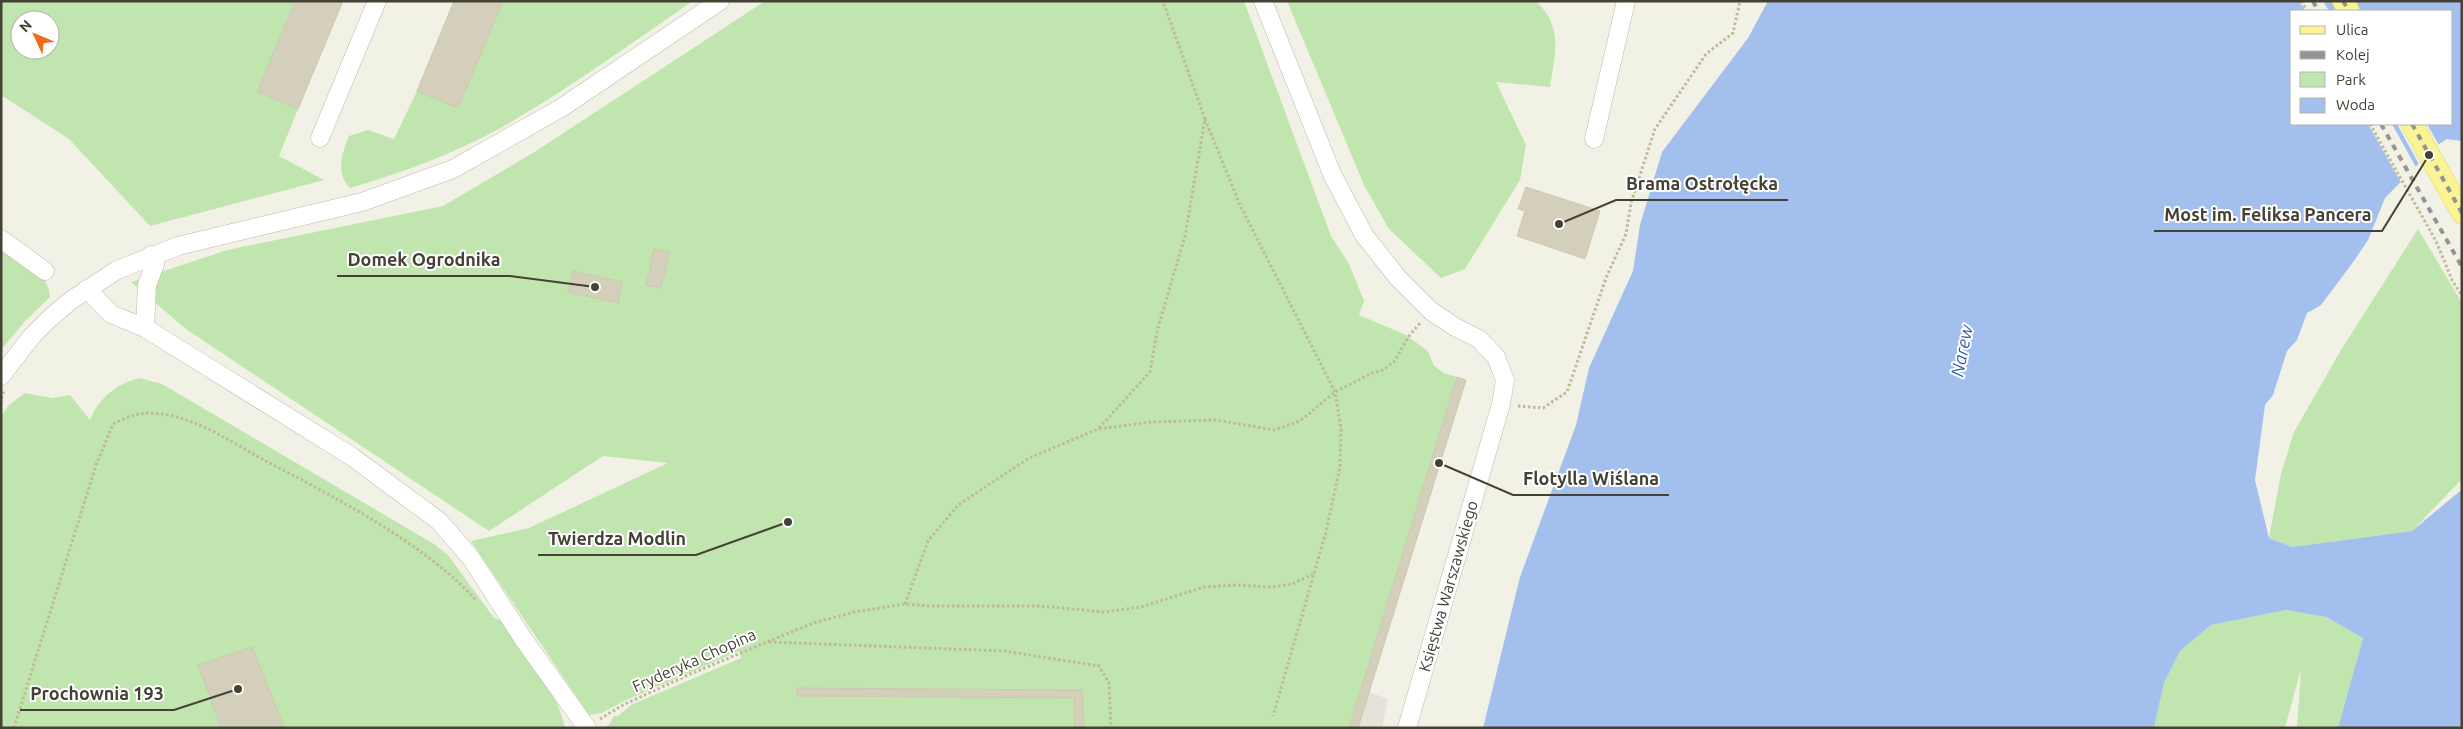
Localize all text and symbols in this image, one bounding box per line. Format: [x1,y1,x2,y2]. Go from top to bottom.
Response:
north arrow [10,10,60,60]
legend [2290,10,2453,125]
text: N [16,17,35,35]
text: Ulica [2336,21,2368,38]
text: Kolej [2336,46,2370,63]
text: Park [2336,71,2366,88]
text: Woda [2336,96,2375,113]
callout: Brama Ostrołęcka [1616,167,1788,200]
text: Brama Ostrołęcka [1626,173,1778,194]
callout: Most im. Feliksa Pancera [2154,198,2382,231]
text: Most im. Feliksa Pancera [2164,204,2372,224]
callout: Domek Ogrodnika [337,243,510,276]
text: Domek Ogrodnika [347,249,501,269]
water label: Narew [1946,322,1976,378]
callout: Flotylla Wiślana [1513,462,1669,495]
text: Flotylla Wiślana [1523,468,1659,488]
street label: Księstwa Warszawskiego [1415,498,1481,674]
callout: Twierdza Modlin [538,522,696,555]
text: Twierdza Modlin [548,528,686,548]
street label: Fryderyka Chopina [629,625,759,695]
callout: Prochownia 193 [20,677,174,710]
text: Prochownia 193 [30,683,164,703]

